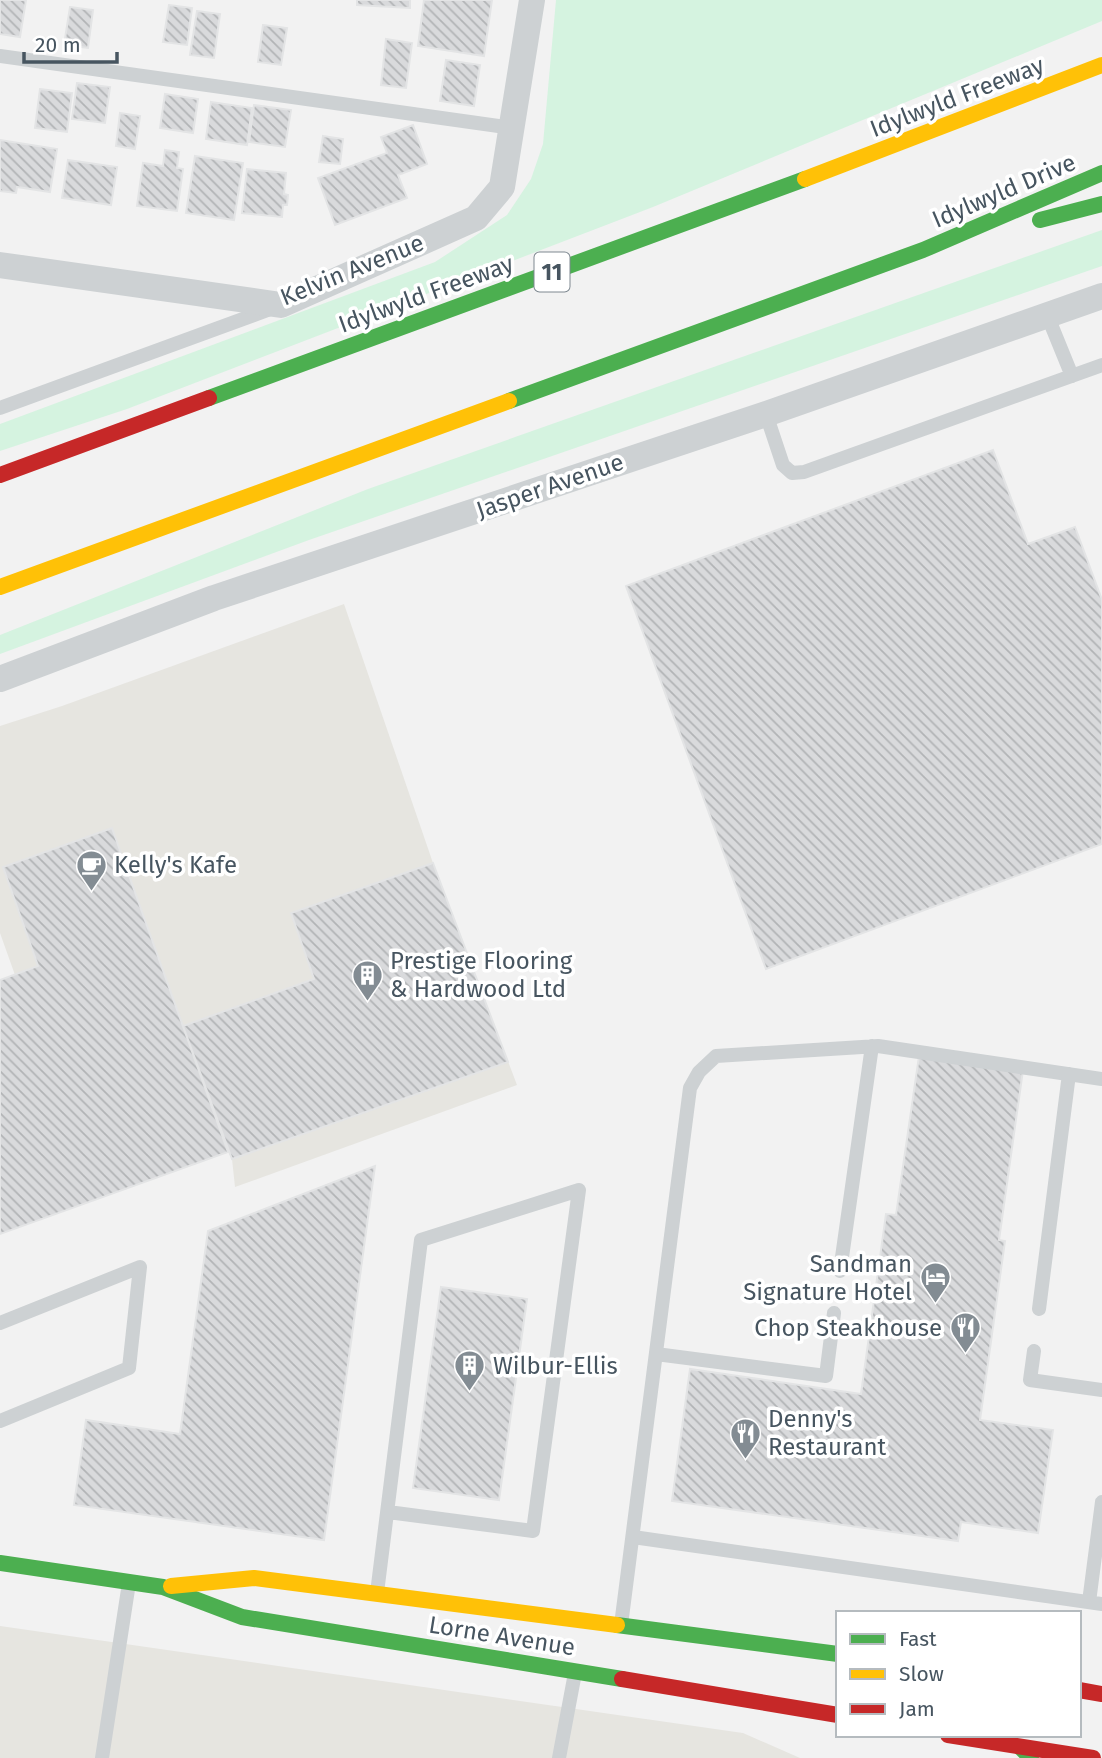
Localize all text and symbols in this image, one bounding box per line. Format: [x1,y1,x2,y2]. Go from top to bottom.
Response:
scale bar [24,21,117,65]
text: 20 m [35,32,81,58]
street label: Idylwyld Freeway [866,51,1048,143]
street label: Idylwyld Drive [928,148,1080,234]
street label: Kelvin Avenue [276,228,428,312]
street label: Idylwyld Freeway [335,249,517,339]
road number: 11 [534,252,570,292]
street label: Jasper Avenue [473,448,627,524]
cafe icon: Kelly's Kafe [74,848,108,892]
place label: Kelly's Kafe [114,851,237,879]
place label: Prestige Flooring & Hardwood Ltd [390,947,573,1003]
building icon: Prestige Flooring & Hardwood Ltd [350,958,384,1002]
place label: Sandman Signature Hotel [743,1250,912,1306]
hotel icon: Sandman Signature Hotel [918,1261,952,1305]
restaurant icon: Chop Steakhouse [948,1311,982,1355]
place label: Chop Steakhouse [754,1314,942,1342]
building icon: Wilbur-Ellis [453,1349,487,1393]
place label: Wilbur-Ellis [493,1352,618,1380]
place label: Denny's Restaurant [768,1405,887,1461]
restaurant icon: Denny's Restaurant [728,1416,762,1460]
street label: Lorne Avenue [427,1611,577,1661]
legend [836,1611,1081,1737]
text: Fast [899,1626,937,1652]
text: Slow [899,1661,944,1687]
text: Jam [899,1696,935,1722]

